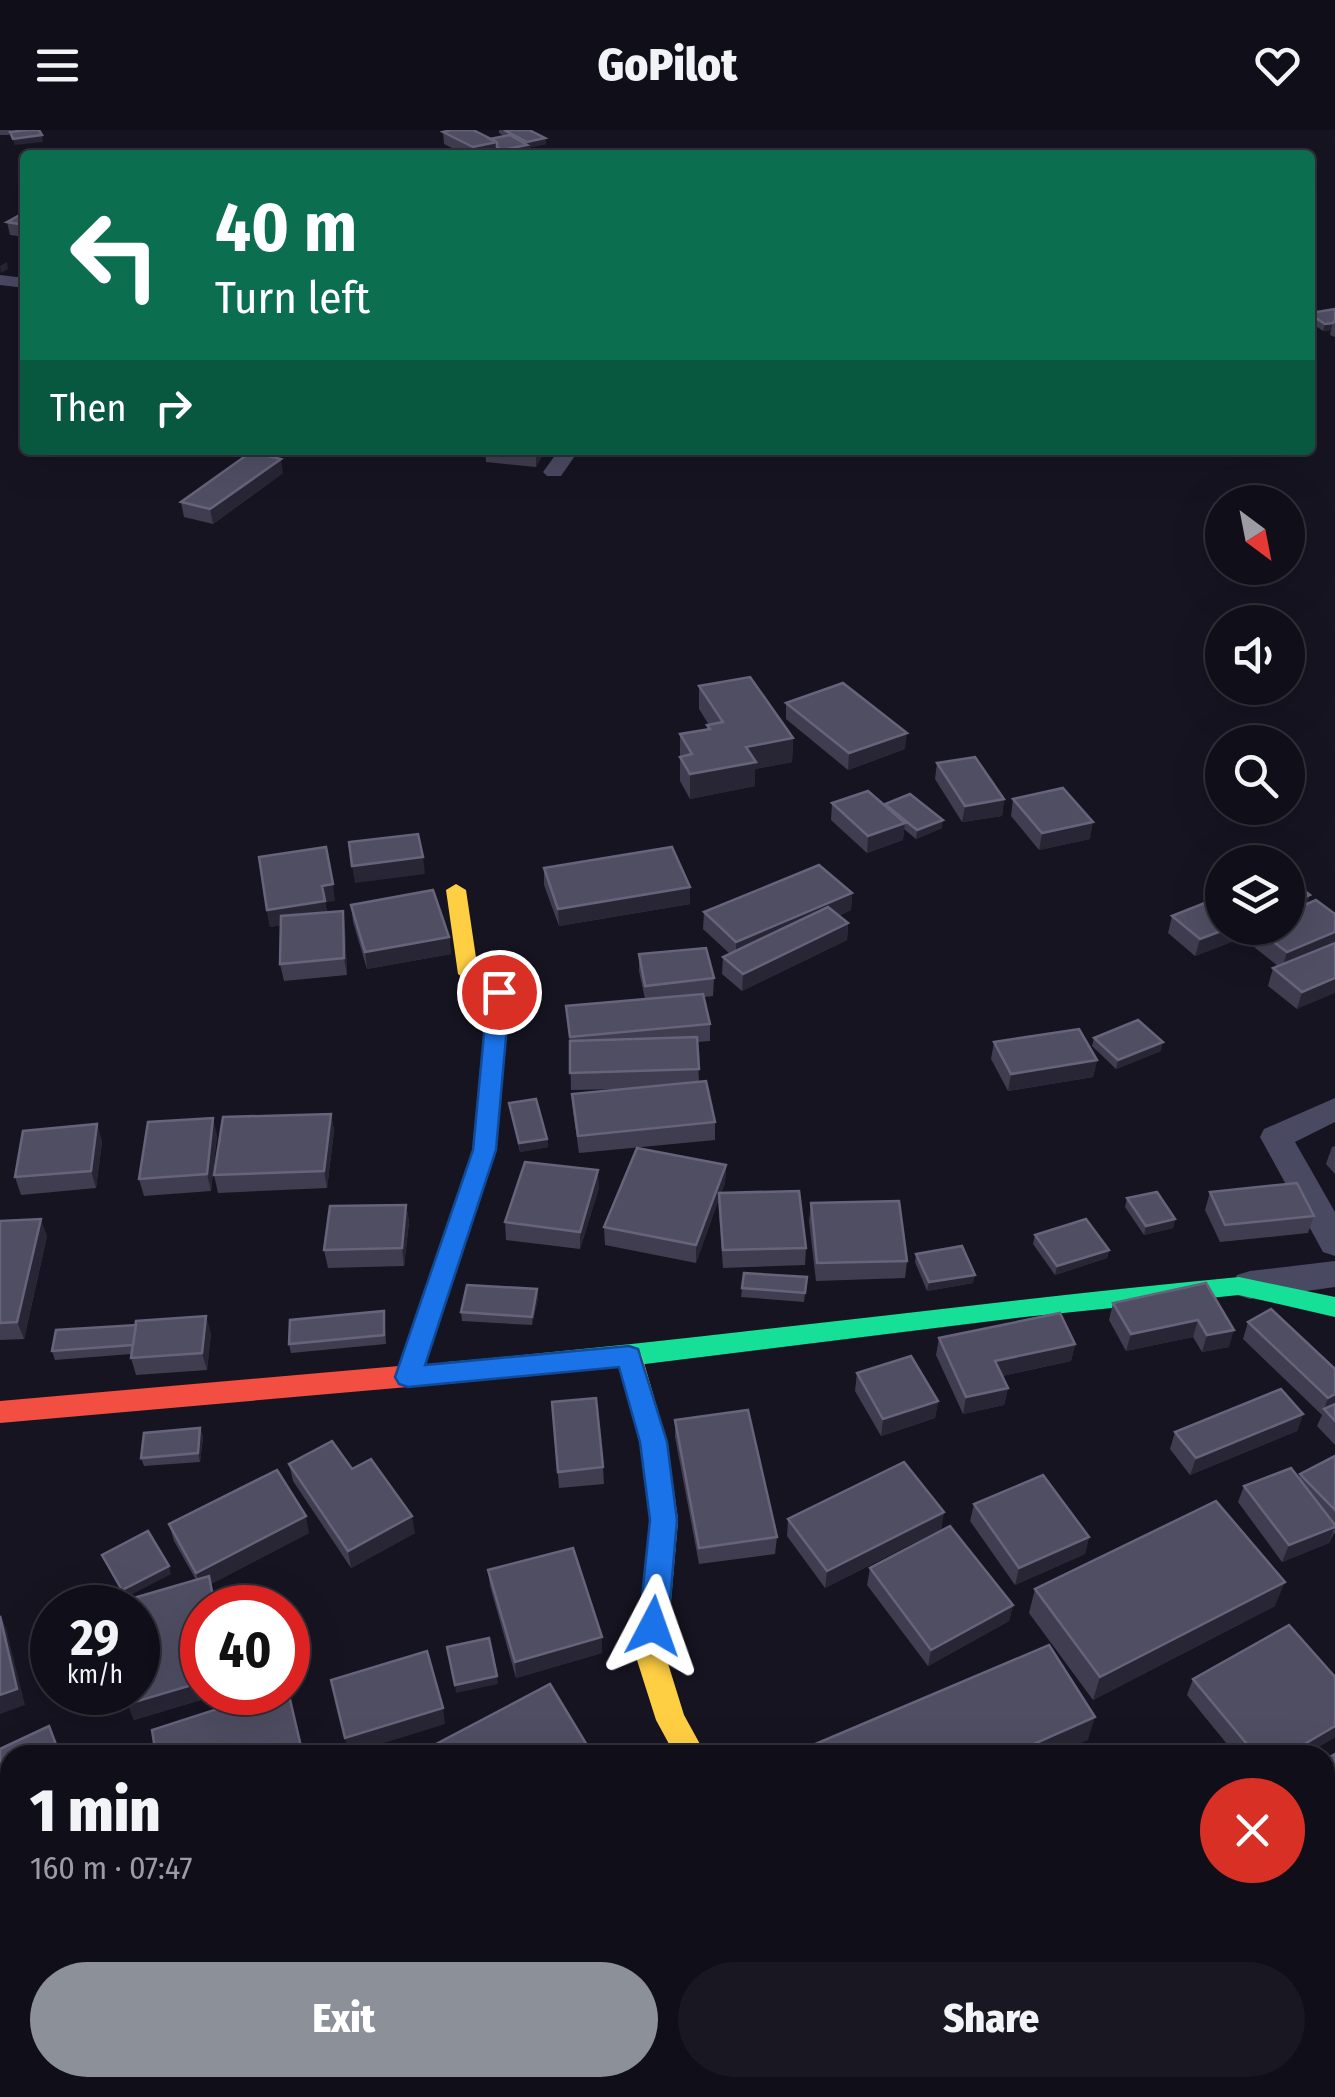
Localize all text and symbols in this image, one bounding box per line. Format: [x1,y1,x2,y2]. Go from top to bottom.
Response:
icon: menu [30,38,85,93]
text: GoPilot [598,38,737,92]
icon: heart [1250,38,1305,93]
text: 40 m [215,186,357,270]
icon: left [50,190,180,320]
text: Turn left [215,271,370,325]
icon: right [146,380,201,435]
text: Then [50,385,126,431]
north arrow [1205,485,1305,585]
map controls [1205,485,1305,945]
button: sound [1205,605,1305,705]
button: search [1205,725,1305,825]
button: layers [1205,845,1305,945]
pin [457,950,542,1035]
icon: arrive [472,965,527,1020]
position arrow [601,1574,705,1678]
speed limit sign: 40 [180,1585,310,1715]
text: 29 [71,1608,119,1668]
text: km/h [67,1660,123,1690]
text: 1 min [30,1775,161,1847]
button: close [1200,1778,1305,1883]
text: 160 m · 07:47 [30,1849,193,1887]
button: Exit [30,1962,658,2077]
button: Share [678,1962,1305,2077]

